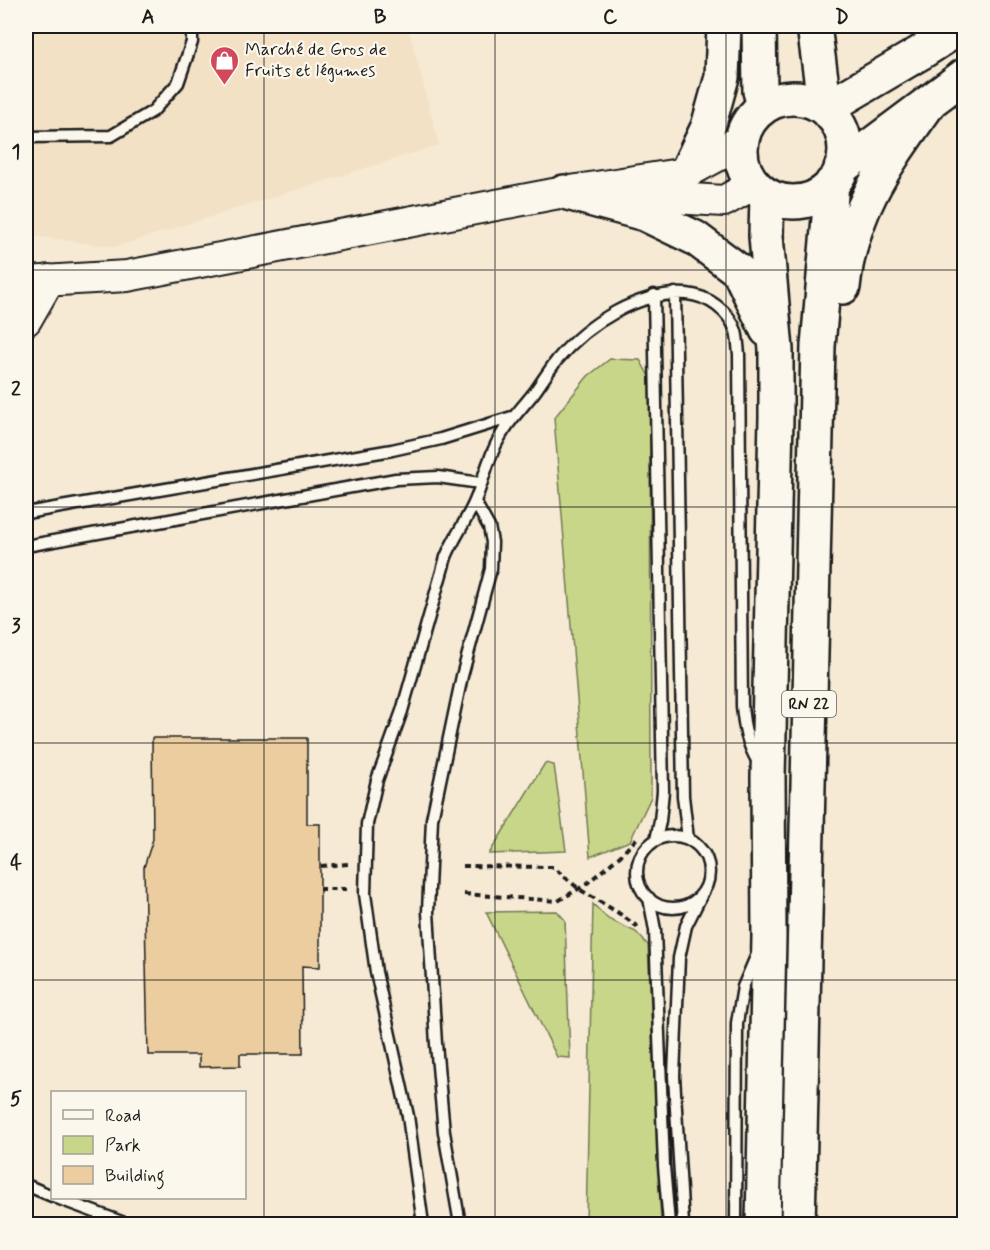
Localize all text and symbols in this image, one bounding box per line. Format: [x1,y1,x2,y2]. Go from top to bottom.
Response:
text: A [141,4,155,31]
text: B [374,4,387,31]
text: C [603,4,618,31]
text: D [835,4,849,31]
place label: Marché de Gros de Fruits et légumes [245,38,387,83]
shop icon: Marché de Gros de Fruits et légumes [208,44,240,86]
text: 1 [12,139,20,166]
text: 2 [11,376,21,403]
text: 3 [11,613,21,640]
road number: RN 22 [782,691,836,717]
text: 4 [10,850,22,877]
text: 5 [10,1086,22,1113]
legend [51,1091,246,1199]
text: Road [105,1104,141,1128]
text: Park [105,1134,141,1158]
text: Building [105,1164,165,1190]

